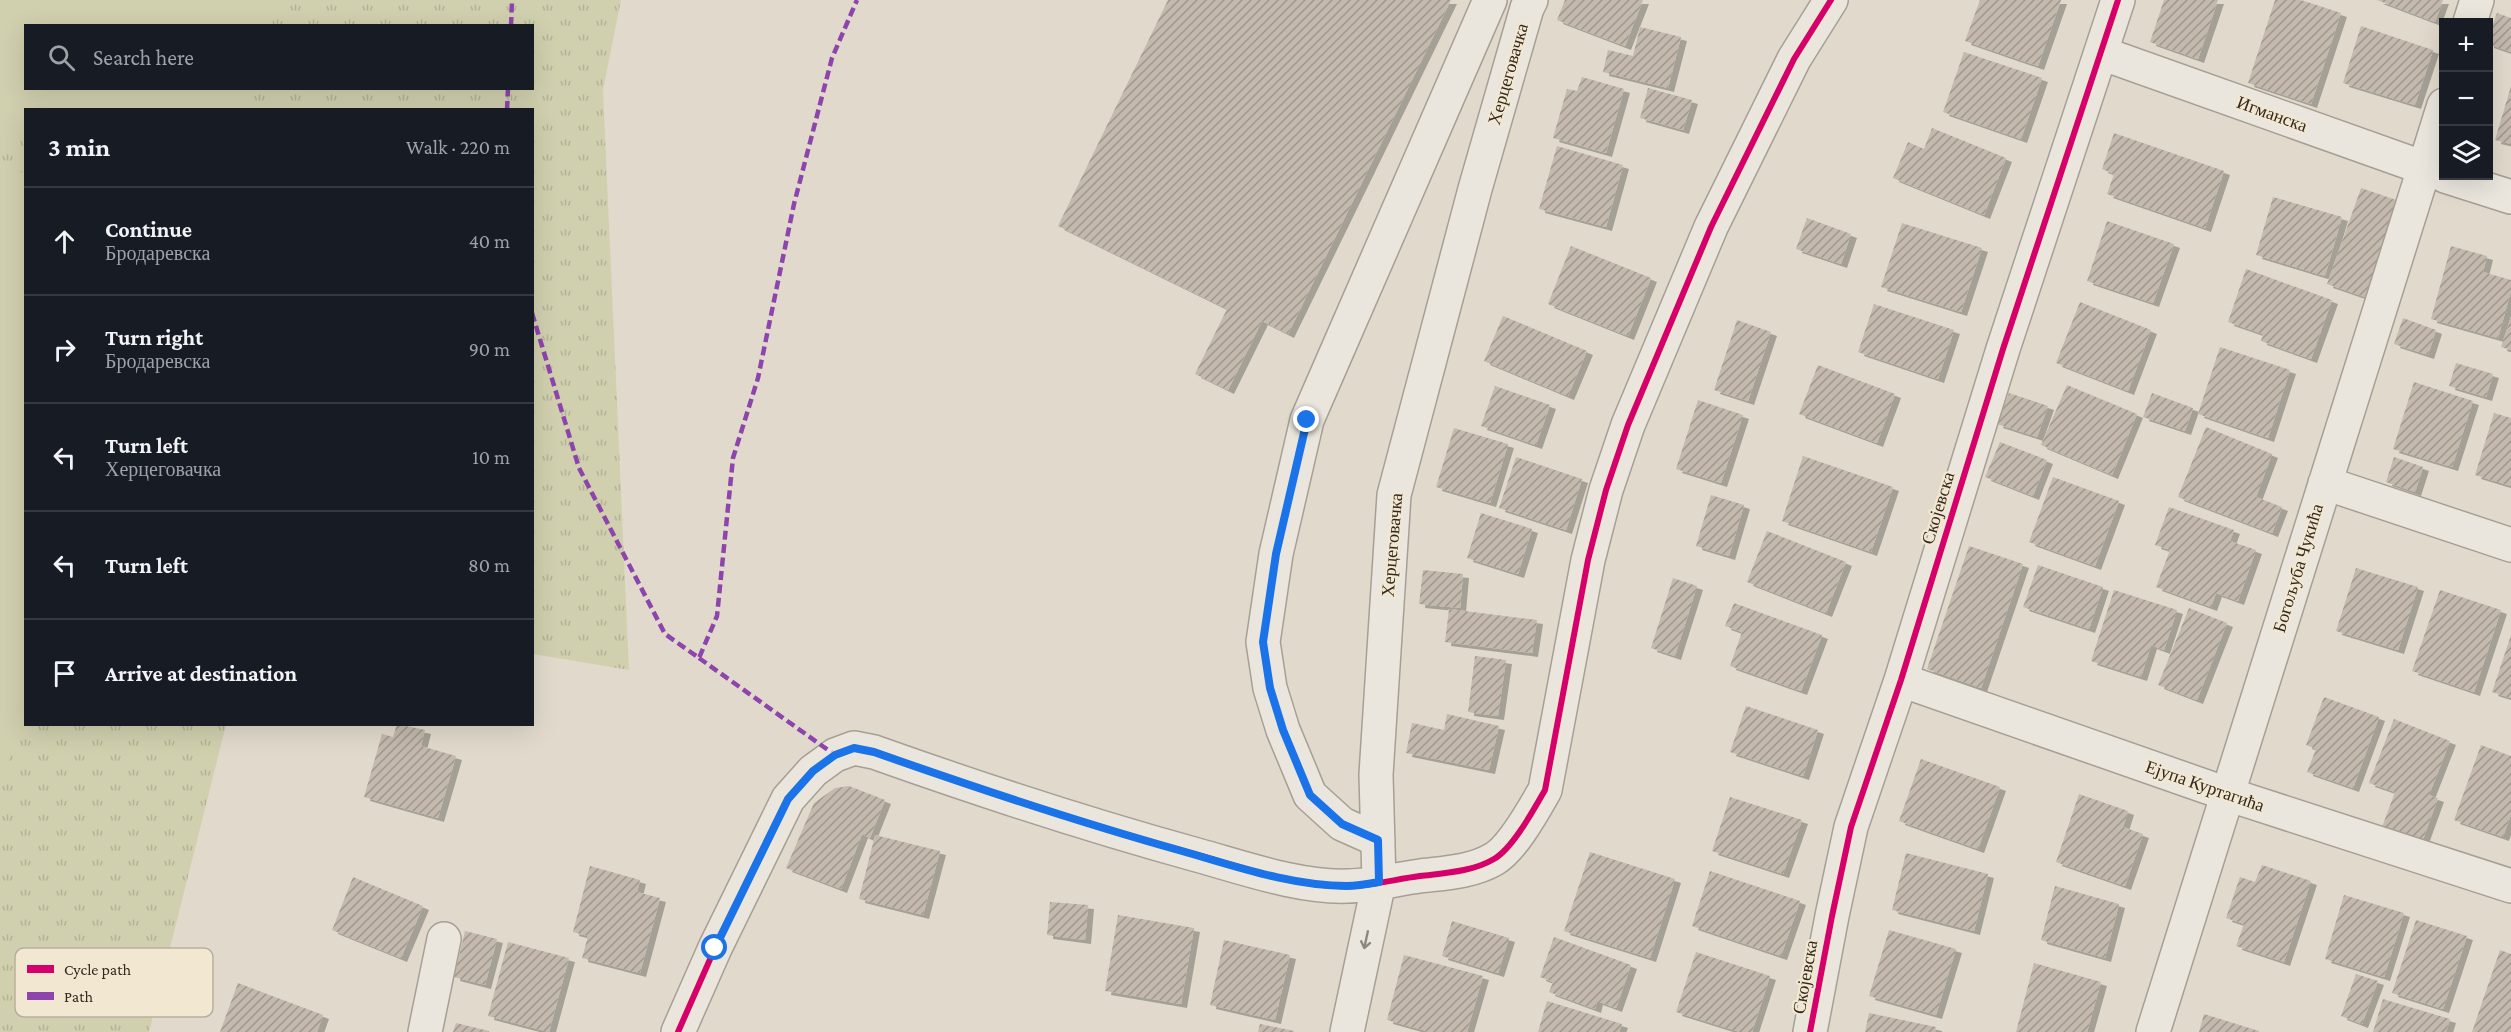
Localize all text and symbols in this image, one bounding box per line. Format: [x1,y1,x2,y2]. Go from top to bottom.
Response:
map controls [2439,18,2493,180]
button: + [2439,18,2493,72]
street label: Херцеговачка [1484,21,1532,127]
search box [24,24,534,90]
icon: search [45,41,78,74]
text: Search here [93,45,194,70]
button: − [2439,72,2493,126]
street label: Игманска [2234,92,2310,136]
button: layers [2439,126,2493,180]
text: 3 min [48,133,110,162]
text: Walk · 220 m [406,136,510,158]
text: Continue [105,217,192,242]
icon: ahead [48,225,81,258]
text: 40 m [469,230,510,252]
text: Бродаревска [105,242,210,264]
text: Turn right [105,325,203,350]
icon: right [48,333,81,366]
text: 90 m [469,338,510,360]
text: Бродаревска [105,350,210,372]
route end [1293,406,1319,432]
text: Turn left [105,433,188,458]
icon: left [48,441,81,474]
text: 10 m [472,446,510,468]
text: Херцеговачка [105,458,221,480]
street label: Скојевска [1918,469,1958,547]
street label: Херцеговачка [1377,492,1407,598]
street label: Богољуба Чукића [2269,501,2327,635]
icon: left [48,549,81,582]
text: Turn left [105,553,188,578]
text: 80 m [468,554,510,576]
icon: arrive [48,657,81,690]
text: Arrive at destination [105,661,297,686]
street label: Ејупа Куртагића [2143,756,2267,816]
one-way arrow [1360,930,1372,949]
route start [701,934,727,960]
street label: Скојевска [1789,938,1821,1016]
legend [15,948,213,1017]
text: Cycle path [64,961,131,979]
text: Path [64,988,94,1005]

